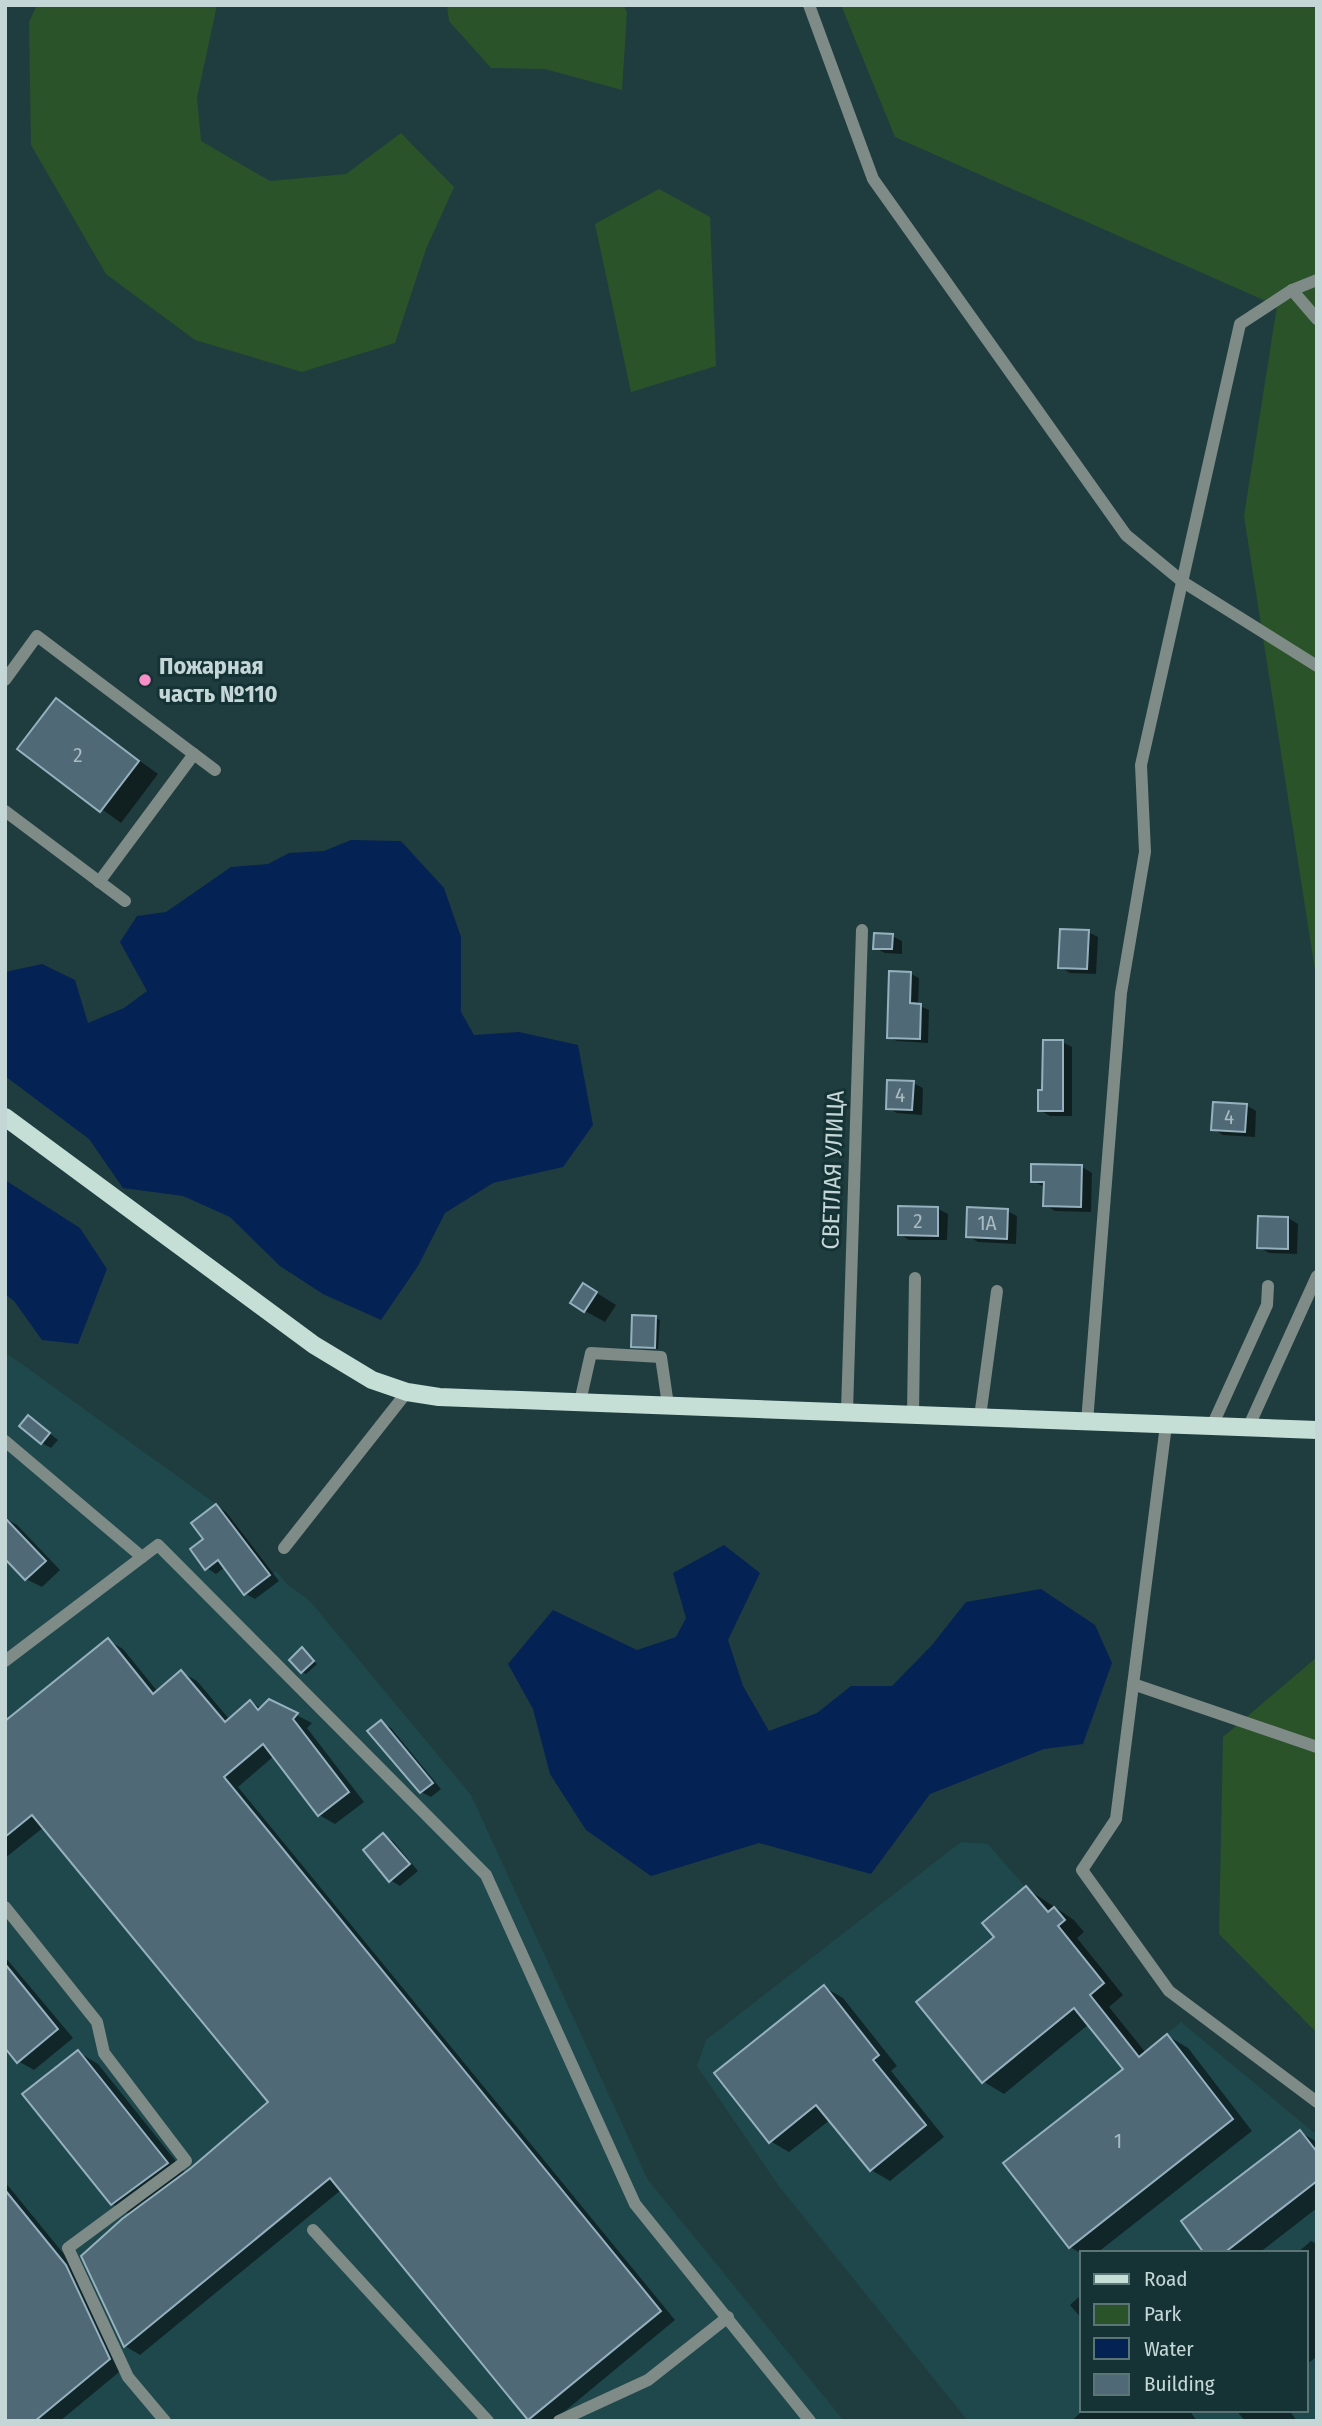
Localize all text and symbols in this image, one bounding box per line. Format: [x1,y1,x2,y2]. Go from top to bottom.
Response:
place label: Пожарная часть №110 [159,652,278,708]
marker: Пожарная часть №110 [137,672,153,688]
house number: 2 [73,742,83,768]
house number: 4 [895,1082,905,1108]
street label: СВЕТЛАЯ УЛИЦА [816,1090,850,1250]
house number: 4 [1224,1104,1234,1130]
house number: 2 [913,1208,923,1234]
house number: 1А [977,1210,997,1236]
house number: 1 [1114,2128,1122,2154]
legend [1080,2251,1308,2412]
text: Road [1144,2266,1188,2292]
text: Park [1144,2301,1182,2327]
text: Water [1144,2336,1194,2362]
text: Building [1144,2371,1215,2397]

